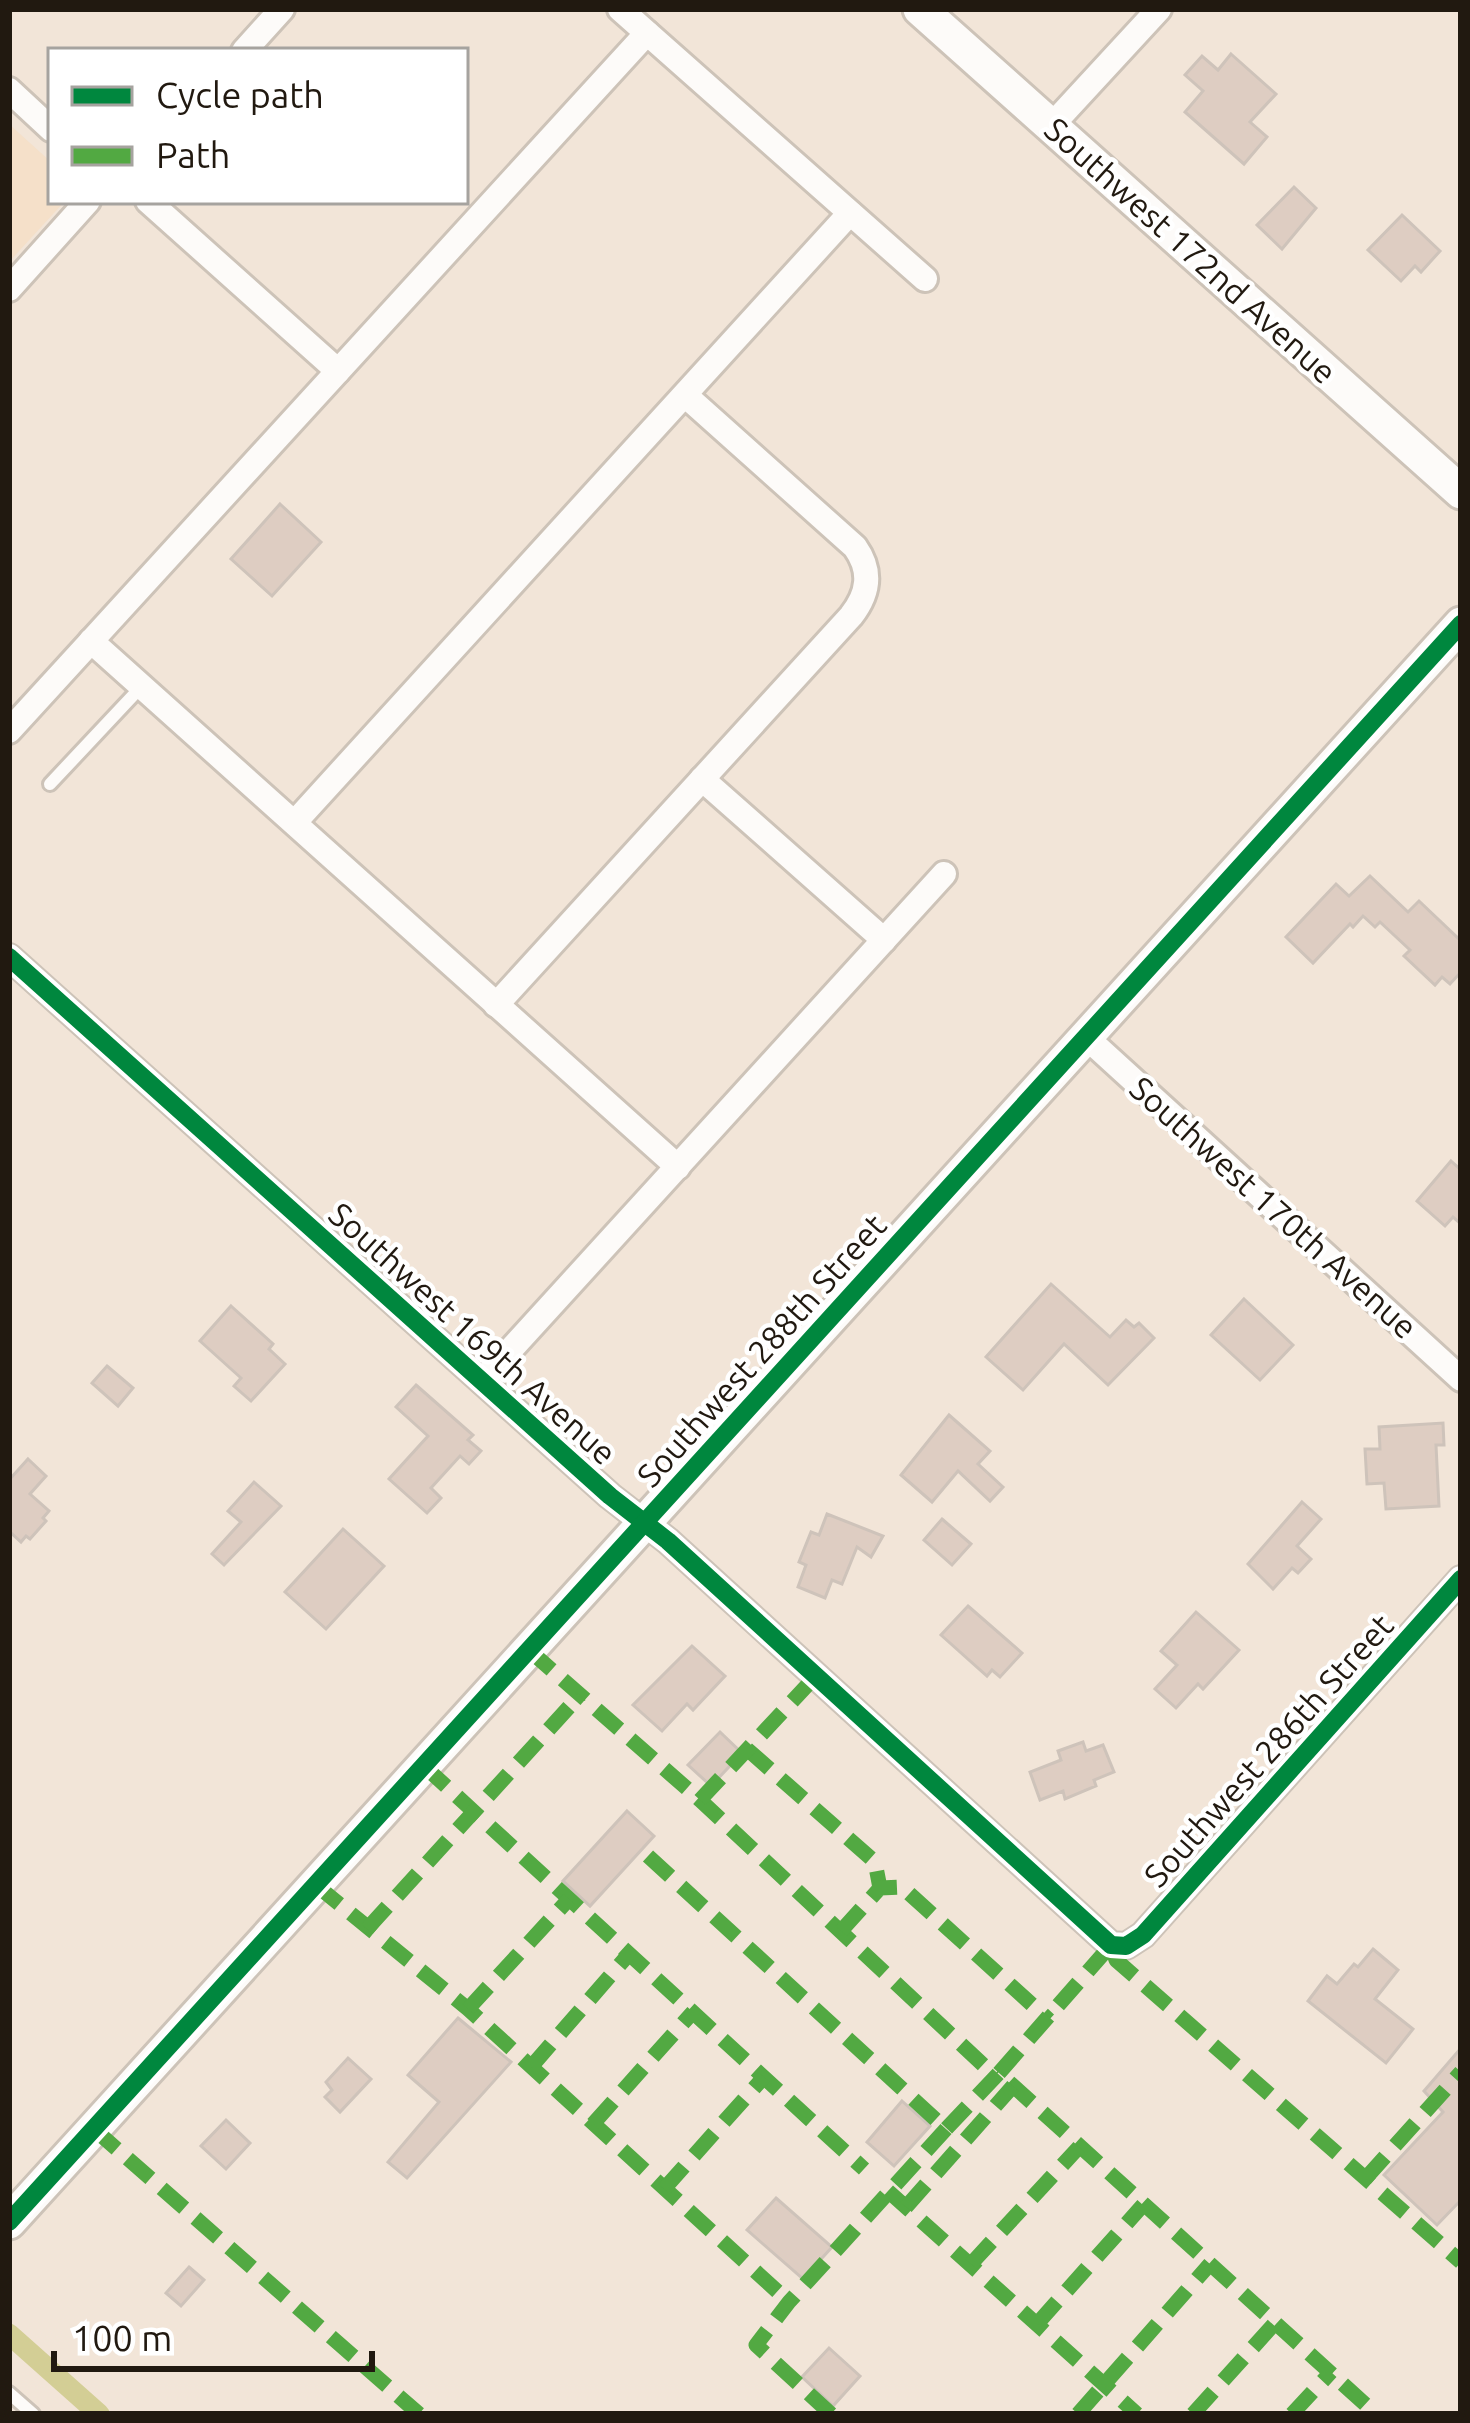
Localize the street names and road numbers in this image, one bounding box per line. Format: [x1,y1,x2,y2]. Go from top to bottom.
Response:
street label: Southwest 172nd Avenue [1038,110,1344,390]
street label: Southwest 170th Avenue [1123,1069,1425,1345]
street label: Southwest 169th Avenue [322,1195,624,1471]
street label: Southwest 288th Street [629,1206,893,1494]
street label: Southwest 286th Street [1136,1606,1400,1894]

